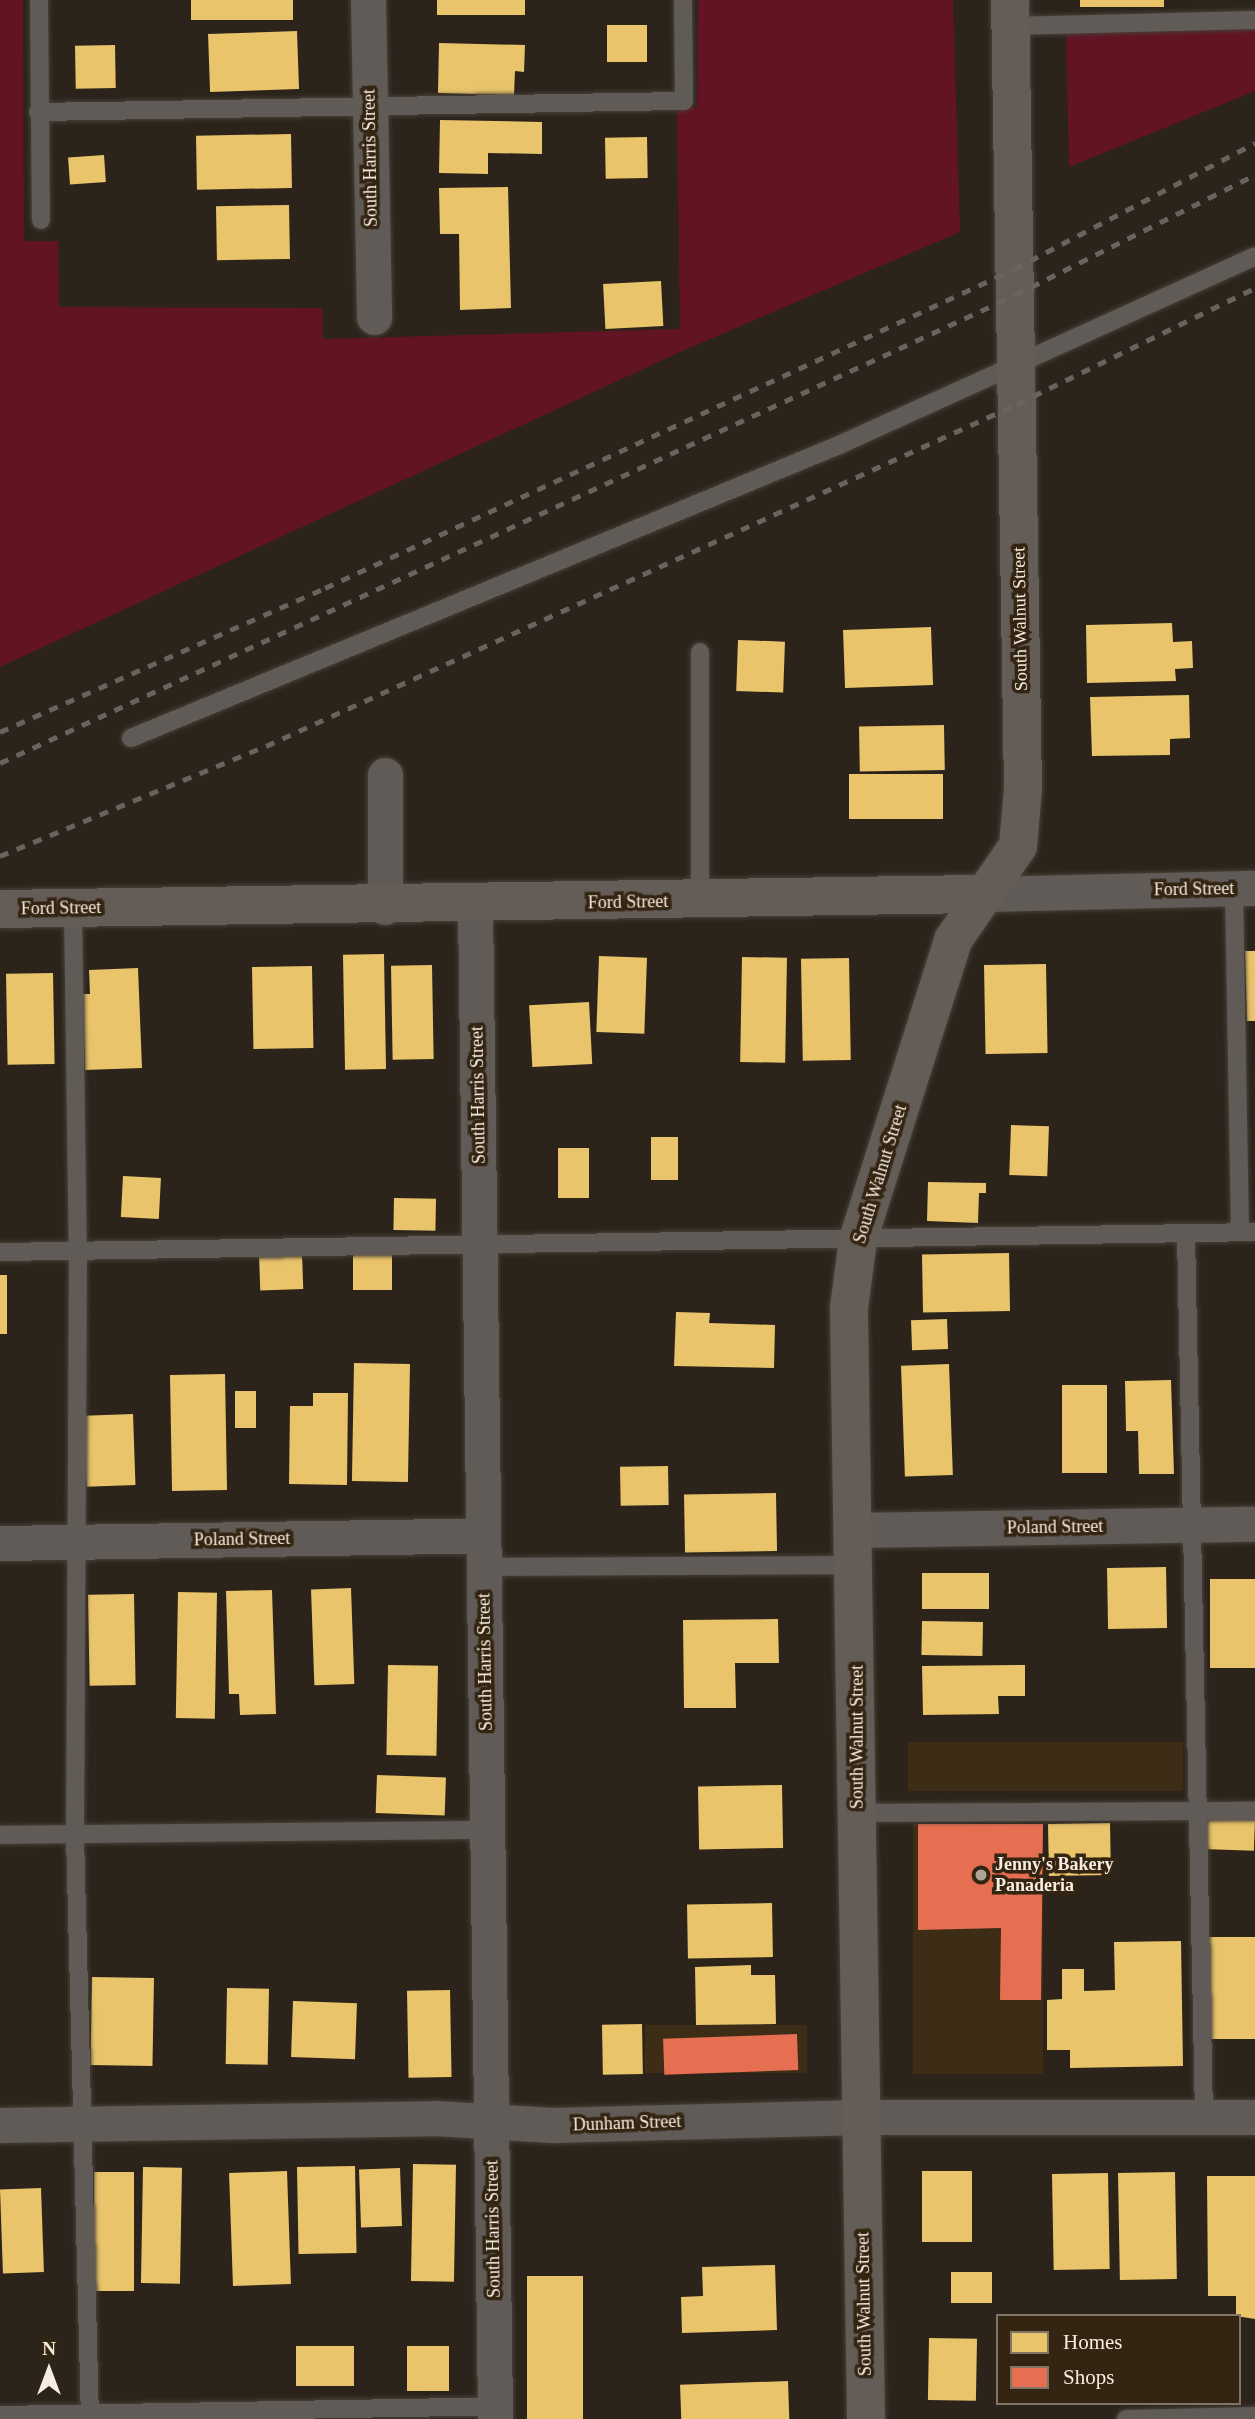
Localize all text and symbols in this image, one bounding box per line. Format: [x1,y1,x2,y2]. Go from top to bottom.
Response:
street label: South Harris Street [358,89,382,227]
street label: South Walnut Street [1008,547,1032,691]
street label: Ford Street [1154,877,1234,901]
street label: Ford Street [588,890,668,914]
street label: Ford Street [21,896,101,920]
street label: South Harris Street [466,1026,490,1164]
street label: South Walnut Street [849,1102,911,1246]
street label: Poland Street [1007,1515,1103,1539]
street label: Poland Street [194,1527,290,1551]
street label: South Harris Street [473,1593,497,1731]
street label: South Walnut Street [846,1665,868,1809]
place label: Jenny's Bakery Panaderia [995,1854,1114,1896]
marker: Jenny's Bakery Panaderia [973,1867,989,1883]
street label: Dunham Street [572,2110,682,2136]
street label: South Harris Street [481,2160,505,2298]
street label: South Walnut Street [852,2232,876,2376]
legend [996,2314,1241,2405]
text: Homes [1063,2330,1123,2354]
north arrow [14,2335,84,2405]
text: N [42,2338,56,2359]
text: Shops [1063,2365,1114,2389]

